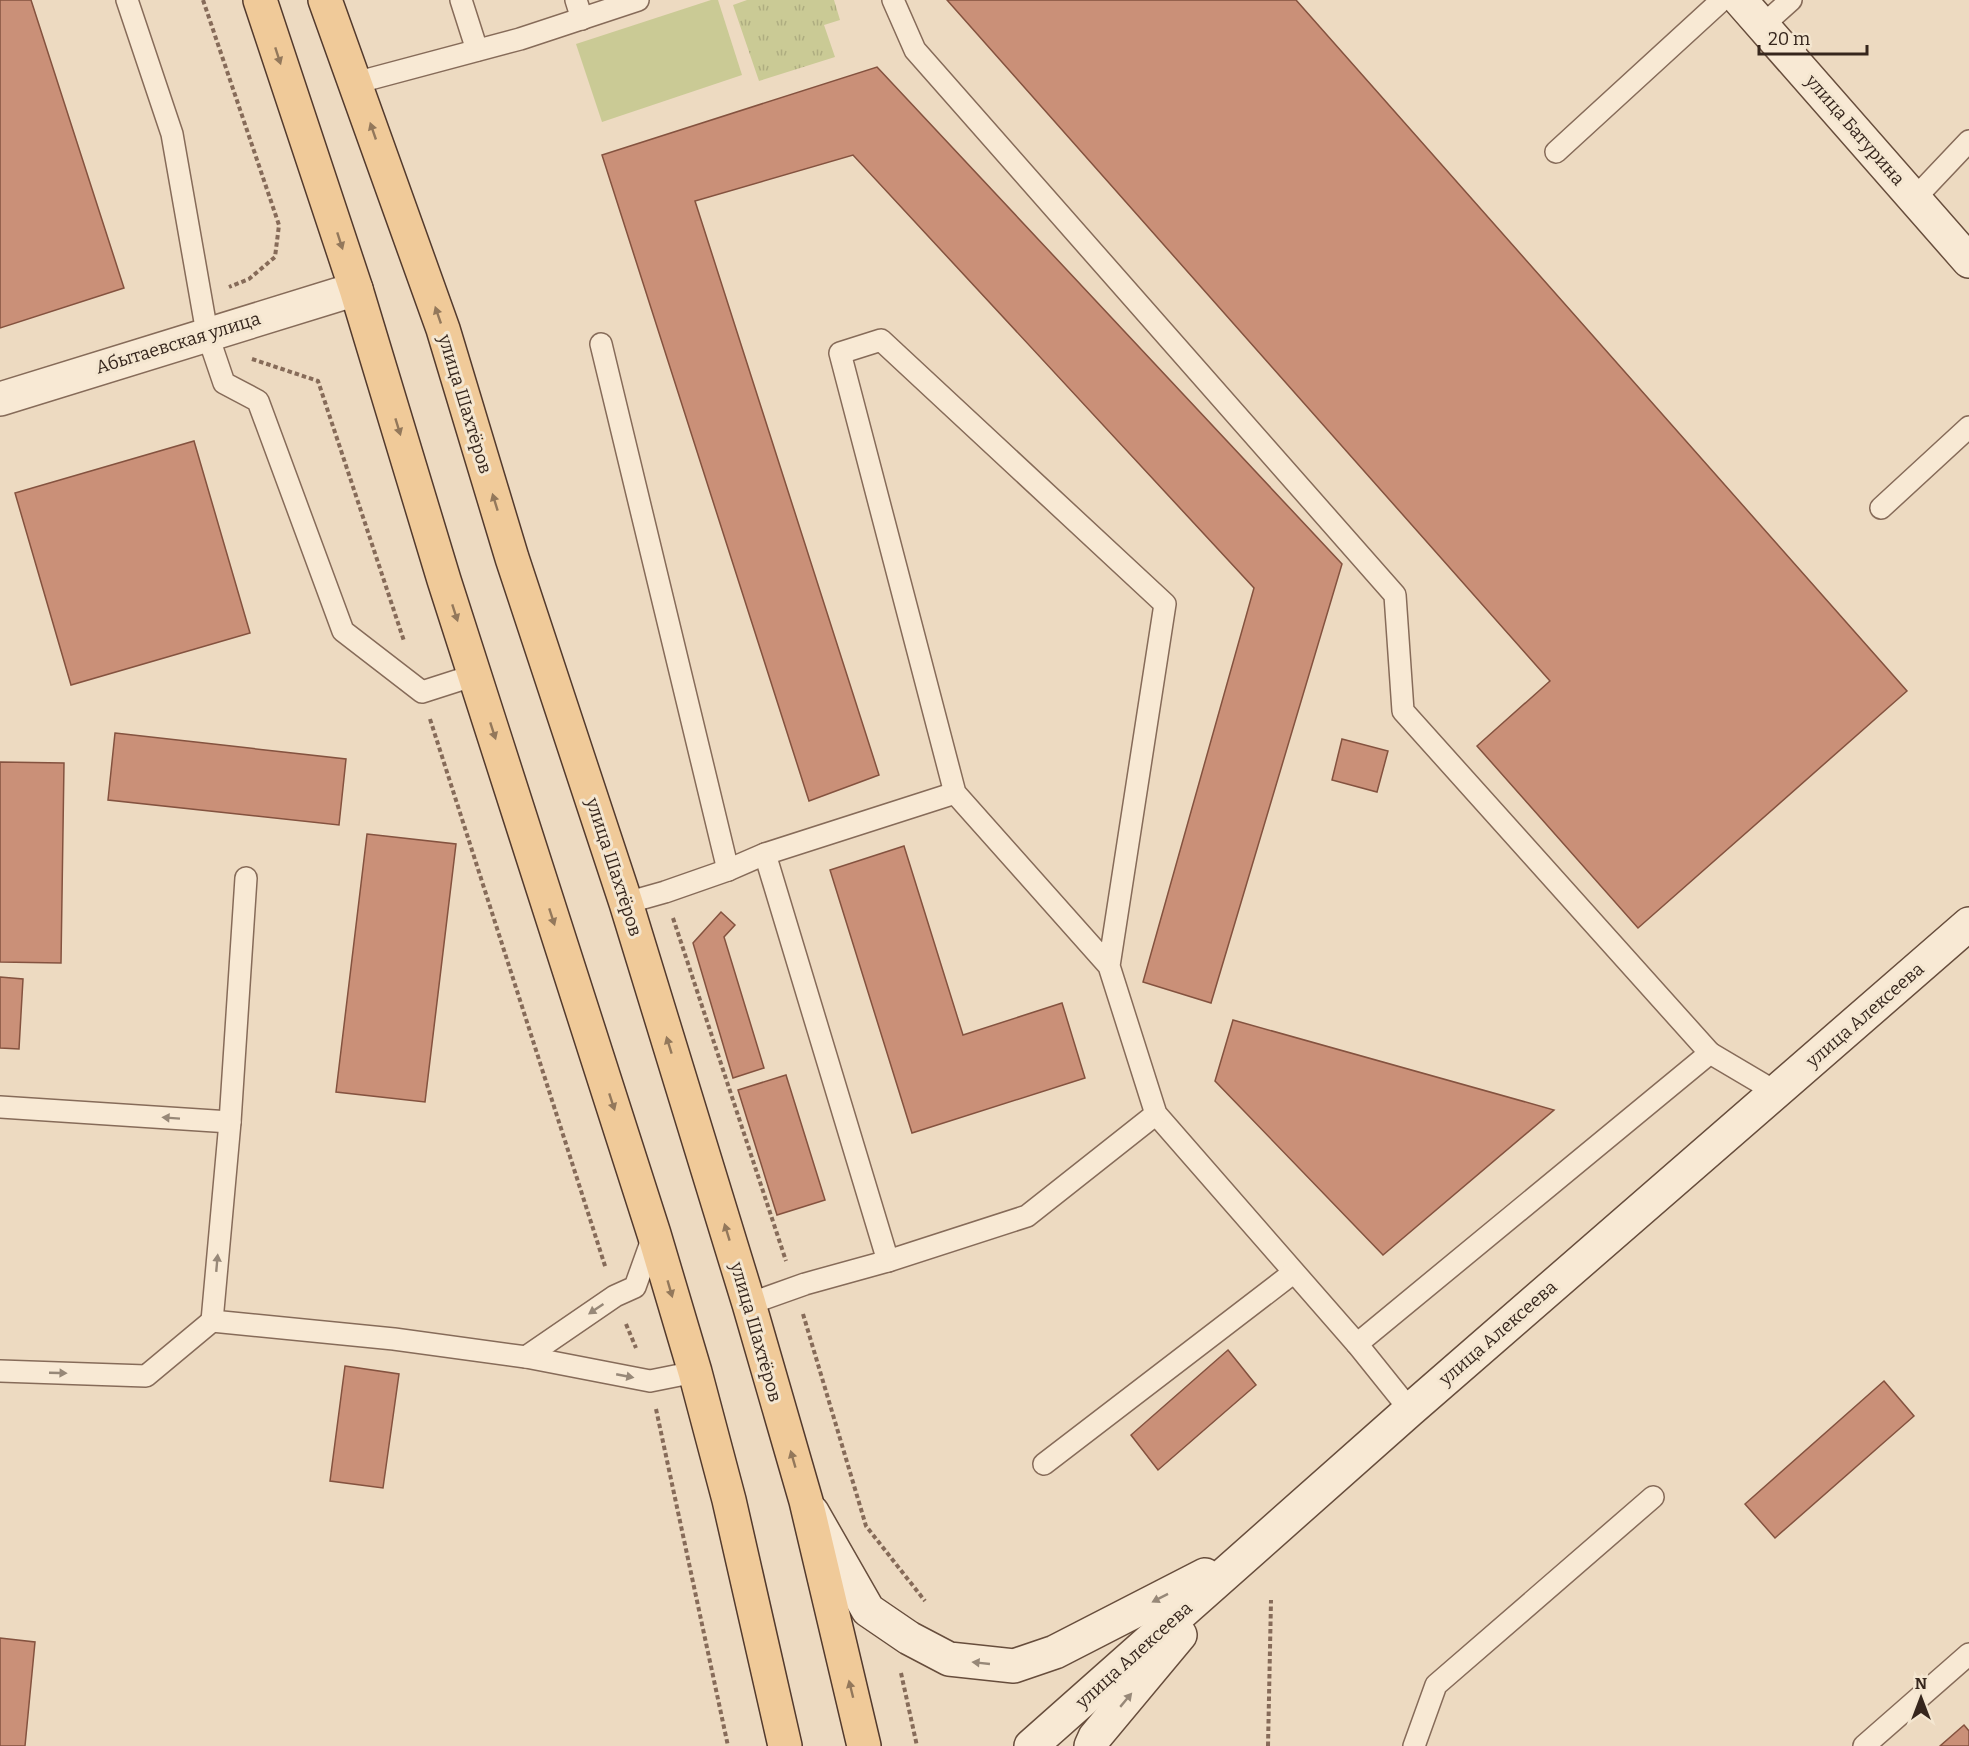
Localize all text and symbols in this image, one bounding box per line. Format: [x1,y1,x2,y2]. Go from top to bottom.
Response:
scale bar [1759,18,1867,56]
text: 20 m [1768,28,1810,50]
one-way arrow [274,47,283,65]
street label: улица Батурина [1800,69,1909,190]
one-way arrow [367,122,377,140]
one-way arrow [335,232,345,250]
one-way arrow [432,306,442,324]
street label: Абытаевская улица [93,307,263,379]
street label: улица Шахтёров [433,331,497,476]
one-way arrow [394,418,403,436]
one-way arrow [490,493,499,511]
one-way arrow [451,604,460,622]
one-way arrow [489,722,498,740]
street label: улица Шахтёров [581,794,647,939]
one-way arrow [548,908,558,926]
street label: улица Алексеева [1801,958,1928,1073]
one-way arrow [664,1036,674,1054]
one-way arrow [608,1093,617,1111]
one-way arrow [162,1113,181,1122]
one-way arrow [721,1223,731,1241]
one-way arrow [213,1254,222,1273]
street label: улица Шахтёров [725,1259,786,1404]
street label: улица Алексеева [1434,1276,1561,1391]
one-way arrow [666,1280,675,1298]
one-way arrow [588,1303,604,1314]
one-way arrow [49,1368,68,1377]
one-way arrow [615,1372,634,1381]
one-way arrow [788,1450,798,1468]
one-way arrow [1152,1593,1169,1603]
street label: улица Алексеева [1071,1597,1197,1714]
one-way arrow [972,1658,991,1667]
north arrow [1891,1668,1951,1728]
text: N [1915,1674,1927,1693]
one-way arrow [846,1680,856,1698]
one-way arrow [1120,1692,1133,1708]

